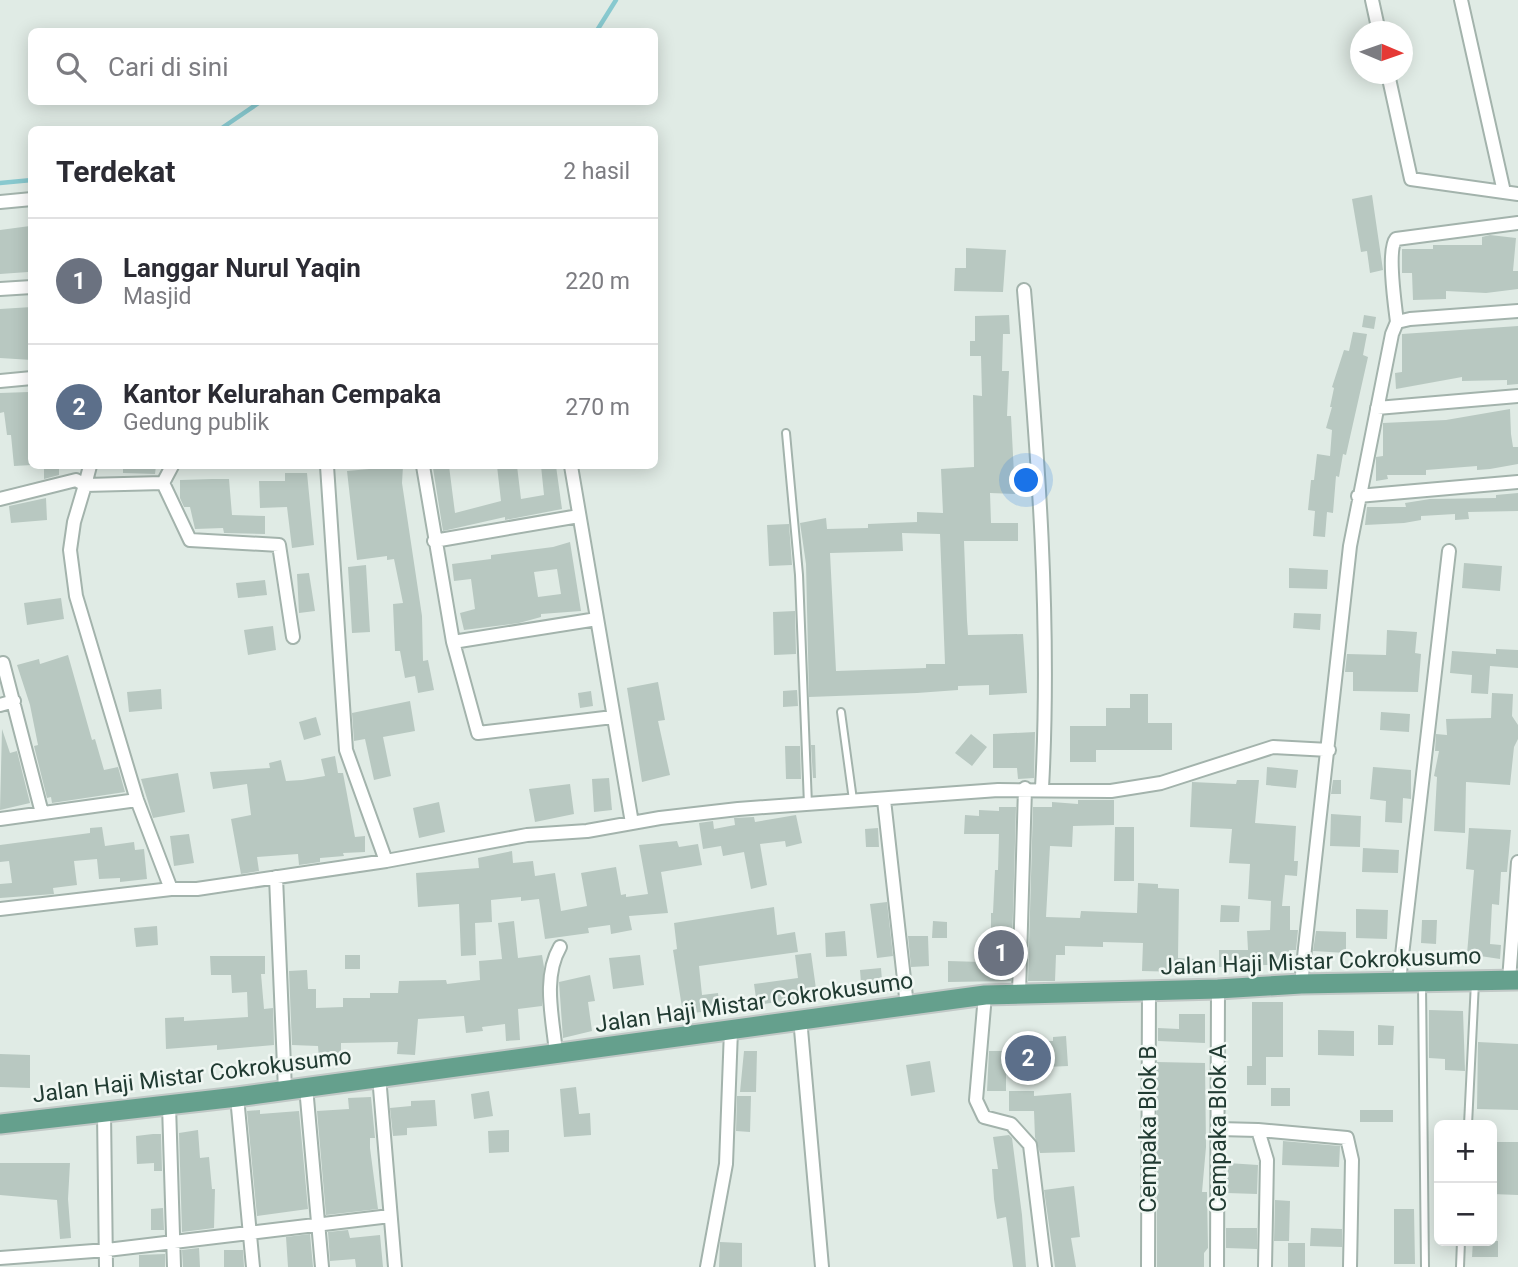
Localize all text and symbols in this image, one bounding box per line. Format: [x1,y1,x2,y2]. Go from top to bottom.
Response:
north arrow [1350,21,1413,84]
search box [28,28,658,105]
icon: search [52,48,90,86]
text: Cari di sini [108,52,229,82]
text: Terdekat [56,154,175,189]
text: 2 hasil [563,158,630,185]
text: Langgar Nurul Yaqin [123,253,361,283]
text: 1 [72,268,86,295]
text: 220 m [565,268,630,295]
text: Masjid [123,283,192,310]
text: Kantor Kelurahan Cempaka [123,379,441,409]
text: 2 [72,394,86,421]
text: 270 m [565,394,630,421]
text: Gedung publik [123,409,269,436]
your location [1009,463,1043,497]
pin: 1 [978,927,1024,979]
street label: Jalan Haji Mistar Cokrokusumo [1160,942,1482,981]
street label: Jalan Haji Mistar Cokrokusumo [593,967,915,1038]
pin: 2 [1005,1032,1051,1084]
street label: Jalan Haji Mistar Cokrokusumo [31,1043,353,1108]
street label: Cempaka Blok A [1205,1044,1232,1212]
street label: Cempaka Blok B [1135,1045,1162,1213]
map controls [1434,1120,1497,1246]
button: + [1434,1120,1497,1183]
button: − [1434,1183,1497,1246]

